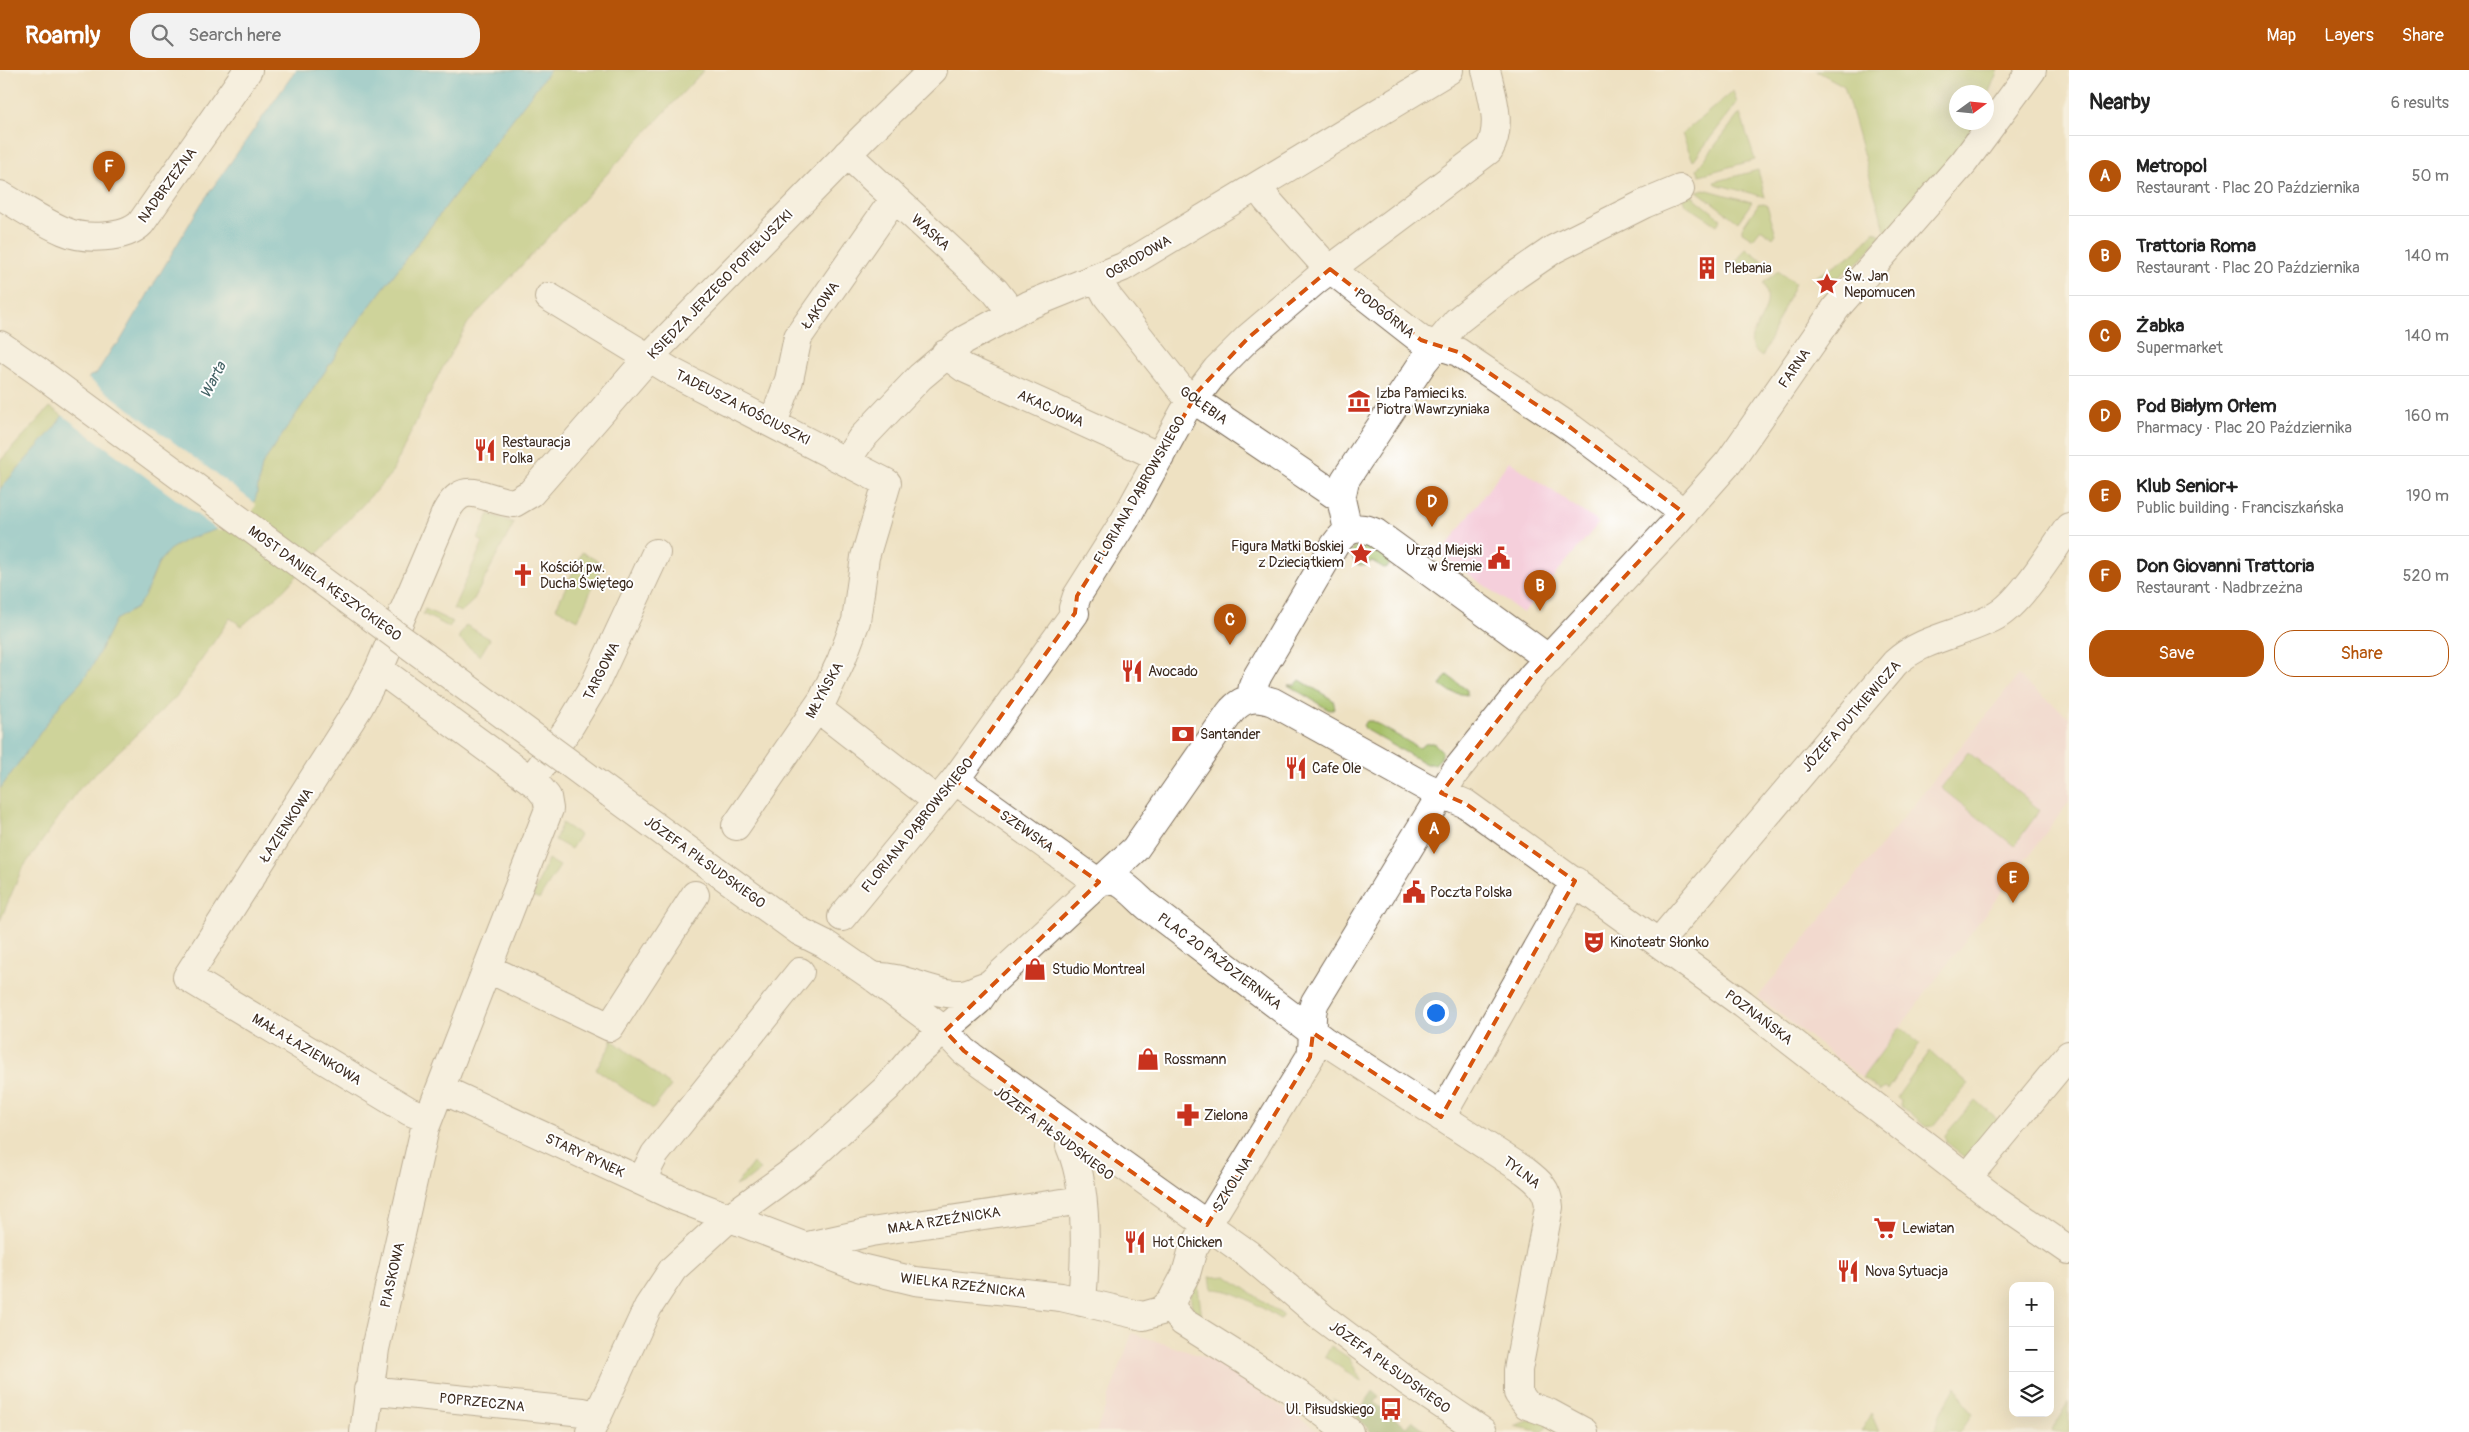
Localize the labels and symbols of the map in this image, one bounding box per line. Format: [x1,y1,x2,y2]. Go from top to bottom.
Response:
north arrow [1949,85,1994,130]
street label: NADBRZEŻNA [134,144,200,226]
pin: F [93,151,125,192]
street label: KSIĘDZA JERZEGO POPIEŁUSZKI [644,206,797,363]
street label: WĄSKA [908,211,954,254]
street label: OGRODOWA [1102,232,1174,283]
building icon: Plebania [1694,255,1720,281]
place label: Plebania [1724,260,1772,277]
place label: Św. Jan Nepomucen [1844,267,1915,301]
place icon: Św. Jan Nepomucen [1814,271,1840,297]
street label: ŁĄKOWA [797,278,843,333]
street label: PODGÓRNA [1352,284,1418,342]
street label: FARNA [1775,345,1814,391]
water label: Warta [196,358,231,402]
street label: TADEUSZA KOŚCIUSZKI [672,365,814,449]
street label: GOŁĘBIA [1176,382,1231,428]
place label: Izba Pamieci ks. Piotra Wawrzyniaka [1376,385,1489,418]
street label: AKACJOWA [1015,386,1087,431]
museum icon: Izba Pamieci ks. Piotra Wawrzyniaka [1346,388,1372,414]
street label: FLORIANA DĄBROWSKIEGO [1090,413,1189,567]
place label: Restauracja Polka [502,434,571,467]
restaurant icon: Restauracja Polka [472,437,498,463]
pin: D [1416,486,1448,527]
street label: MOST DANIELA KĘSZYCKIEGO [245,522,405,645]
place label: Figura Matki Boskiej z Dzieciątkiem [1231,538,1344,571]
place icon: Figura Matki Boskiej z Dzieciątkiem [1348,541,1374,567]
place label: Urząd Miejski w Śremie [1406,542,1483,575]
public building icon: Urząd Miejski w Śremie [1486,545,1512,571]
place label: Kościół pw. Ducha Świętego [540,559,634,592]
church icon: Kościół pw. Ducha Świętego [510,562,536,588]
pin: B [1524,570,1556,611]
pin: C [1214,604,1246,645]
street label: TARGOWA [580,639,623,703]
street label: JÓZEFA DUTKIEWICZA [1798,656,1904,776]
restaurant icon: Avocado [1119,658,1145,684]
street label: MŁYŃSKA [801,659,847,721]
place label: Avocado [1148,663,1198,680]
bank icon: Santander [1170,721,1196,747]
place label: Santander [1200,726,1261,743]
street label: FLORIANA DĄBROWSKIEGO [858,755,977,896]
restaurant icon: Cafe Ole [1283,755,1309,781]
place label: Cafe Ole [1312,760,1361,777]
street label: ŁAZIENKOWA [256,785,317,866]
street label: SZEWSKA [996,806,1057,856]
street label: JÓZEFA PIŁSUDSKIEGO [641,812,769,912]
pin: A [1418,813,1450,854]
pin: E [1997,862,2029,903]
public building icon: Poczta Polska [1401,879,1427,905]
place label: Poczta Polska [1430,884,1512,901]
street label: PLAC 20 PAŹDZIERNIKA [1154,909,1285,1014]
theatre icon: Kinoteatr Słonko [1581,929,1607,955]
place label: Kinoteatr Słonko [1610,934,1710,951]
shop icon: Studio Montreal [1022,956,1048,982]
place label: Studio Montreal [1052,961,1145,978]
street label: POZNAŃSKA [1722,986,1796,1048]
your location [1423,1000,1449,1026]
street label: MAŁA ŁAZIENKOWA [249,1010,364,1089]
shop icon: Rossmann [1135,1046,1161,1072]
place label: Rossmann [1164,1051,1227,1068]
street label: JÓZEFA PIŁSUDSKIEGO [991,1082,1118,1184]
pharmacy icon: Zielona [1175,1102,1201,1128]
place label: Zielona [1204,1107,1248,1124]
street label: STARY RYNEK [543,1130,628,1181]
street label: TYLNA [1500,1153,1544,1192]
street label: SZKOLNA [1209,1154,1256,1215]
street label: MAŁA RZEŹNICKA [887,1203,1002,1238]
supermarket icon: Lewiatan [1872,1215,1898,1241]
place label: Lewiatan [1902,1220,1955,1237]
restaurant icon: Hot Chicken [1122,1229,1148,1255]
place label: Hot Chicken [1152,1234,1222,1251]
street label: PIASKOWA [377,1241,408,1309]
restaurant icon: Nova Sytuacja [1835,1258,1861,1284]
place label: Nova Sytuacja [1865,1263,1948,1280]
street label: WIELKA RZEŹNICKA [899,1269,1027,1302]
street label: JÓZEFA PIŁSUDSKIEGO [1326,1317,1454,1417]
street label: POPRZECZNA [438,1390,526,1415]
bus stop icon: Ul. Piłsudskiego [1378,1396,1404,1422]
place label: Ul. Piłsudskiego [1286,1401,1374,1418]

